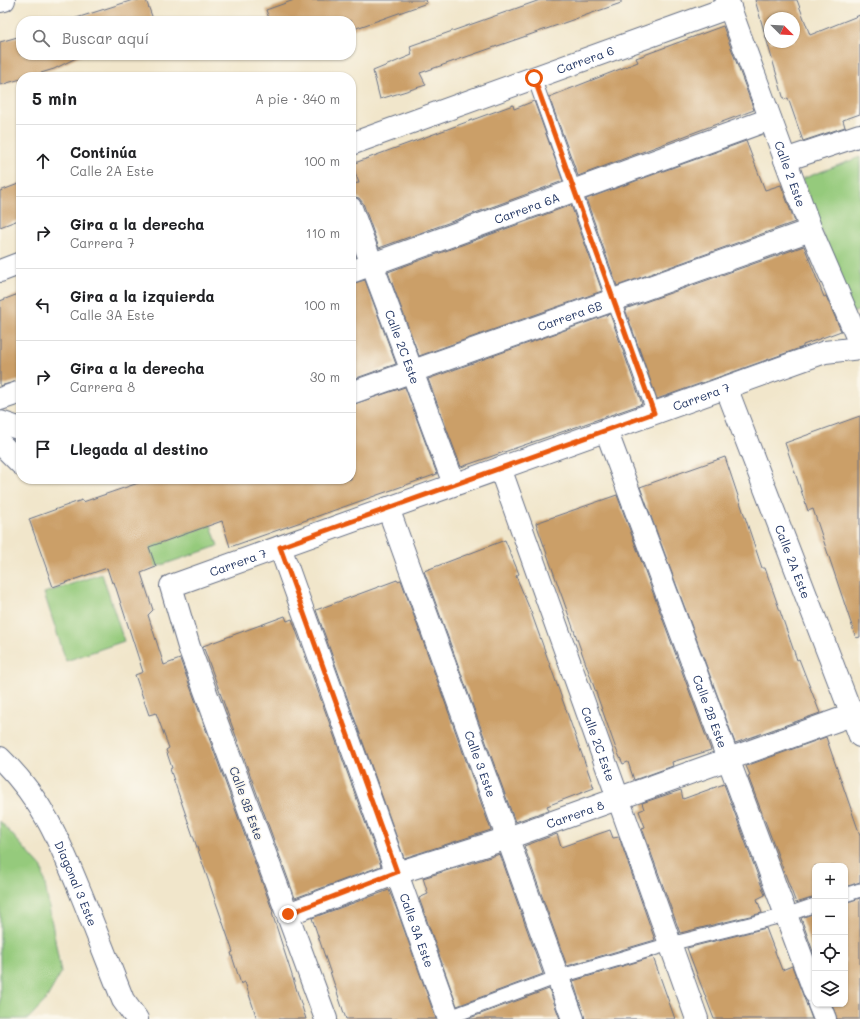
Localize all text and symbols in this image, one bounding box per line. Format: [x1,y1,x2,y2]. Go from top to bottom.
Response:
north arrow [764,12,800,48]
search box [16,16,356,60]
icon: search [30,27,52,49]
text: Buscar aquí [62,28,149,48]
street label: Carrera 6 [554,42,616,77]
route start [525,69,543,87]
text: 5 min [32,87,77,109]
text: A pie · 340 m [255,90,340,107]
street label: Calle 2 Este [771,138,810,209]
text: Continúa [70,142,137,162]
icon: ahead [32,150,54,172]
text: 100 m [304,152,340,169]
text: Calle 2A Este [70,162,154,179]
street label: Carrera 6A [492,189,562,227]
text: Gira a la derecha [70,214,204,234]
icon: right [32,222,54,244]
text: 110 m [306,224,340,241]
text: Carrera 7 [70,234,135,251]
text: Gira a la izquierda [70,286,215,306]
icon: left [32,294,54,316]
text: 100 m [304,296,340,313]
street label: Carrera 6B [535,297,604,334]
text: Calle 3A Este [70,306,154,323]
street label: Calle 2C Este [382,307,424,386]
text: Gira a la derecha [70,358,204,378]
icon: right [32,366,54,388]
text: 30 m [310,368,340,385]
text: Carrera 8 [70,378,135,395]
street label: Carrera 7 [670,379,732,414]
icon: arrive [32,438,54,460]
text: Llegada al destino [70,439,208,459]
street label: Calle 2A Este [772,522,814,601]
street label: Carrera 7 [207,544,269,580]
street label: Calle 2B Este [690,672,731,750]
street label: Calle 2C Este [578,705,619,783]
street label: Calle 3 Este [461,728,500,799]
street label: Calle 3B Este [226,764,268,842]
street label: Carrera 8 [544,796,606,832]
street label: Diagonal 3 Este [51,838,101,928]
map controls [812,863,848,1007]
button: + [812,863,848,899]
street label: Calle 3A Este [397,891,438,970]
button: − [812,899,848,935]
route end [279,905,297,923]
button: locate [812,935,848,971]
button: layers [812,971,848,1007]

